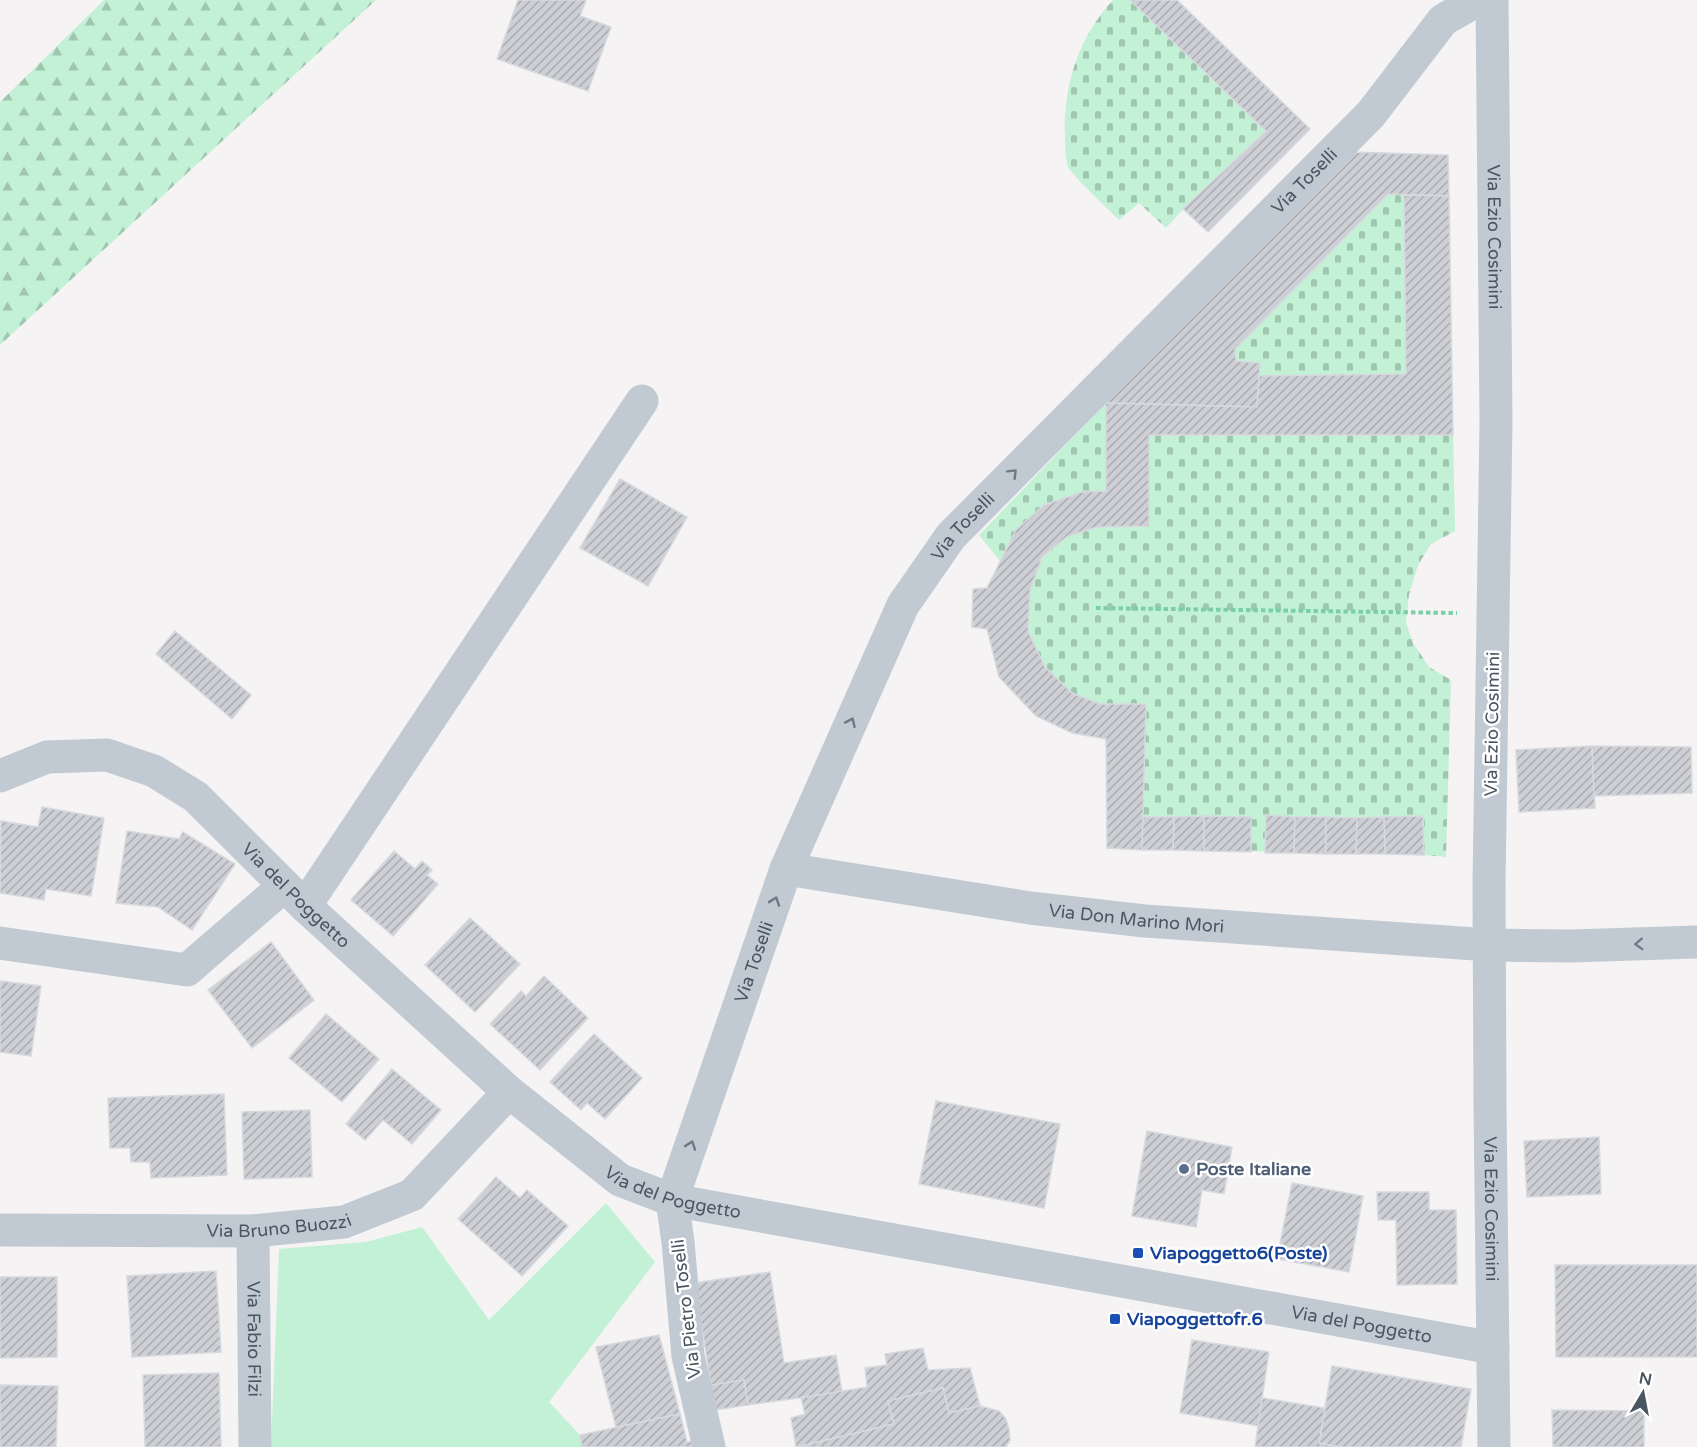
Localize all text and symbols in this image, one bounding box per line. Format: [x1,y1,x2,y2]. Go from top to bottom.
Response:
street label: Via Toselli [1267,143,1342,219]
street label: Via Ezio Cosimini [1483,164,1506,310]
one-way arrow [1006,470,1017,481]
street label: Via Toselli [926,488,999,565]
street label: Via Ezio Cosimini [1480,651,1504,797]
one-way arrow [844,717,856,728]
street label: Via del Poggetto [237,838,355,953]
one-way arrow [767,896,780,907]
street label: Via Don Marino Mori [1047,899,1225,937]
street label: Via Toselli [730,918,778,1006]
one-way arrow [1634,937,1643,950]
street label: Via Ezio Cosimini [1479,1136,1503,1282]
one-way arrow [684,1140,696,1151]
place label: Poste Italiane [1196,1158,1311,1180]
street label: Via del Poggetto [600,1161,743,1223]
marker: Poste Italiane [1177,1162,1191,1176]
street label: Via Bruno Buozzi [206,1209,355,1242]
street label: Via Pietro Toselli [667,1238,705,1380]
place label: Viapoggetto6(Poste) [1150,1242,1328,1264]
marker: Viapoggetto6(Poste) [1131,1246,1145,1260]
street label: Via Fabio Filzi [242,1281,266,1397]
street label: Via del Poggetto [1289,1301,1434,1348]
place label: Viapoggettofr.6 [1127,1308,1263,1330]
marker: Viapoggettofr.6 [1108,1312,1122,1326]
north arrow [1613,1363,1673,1423]
text: N [1637,1368,1653,1390]

